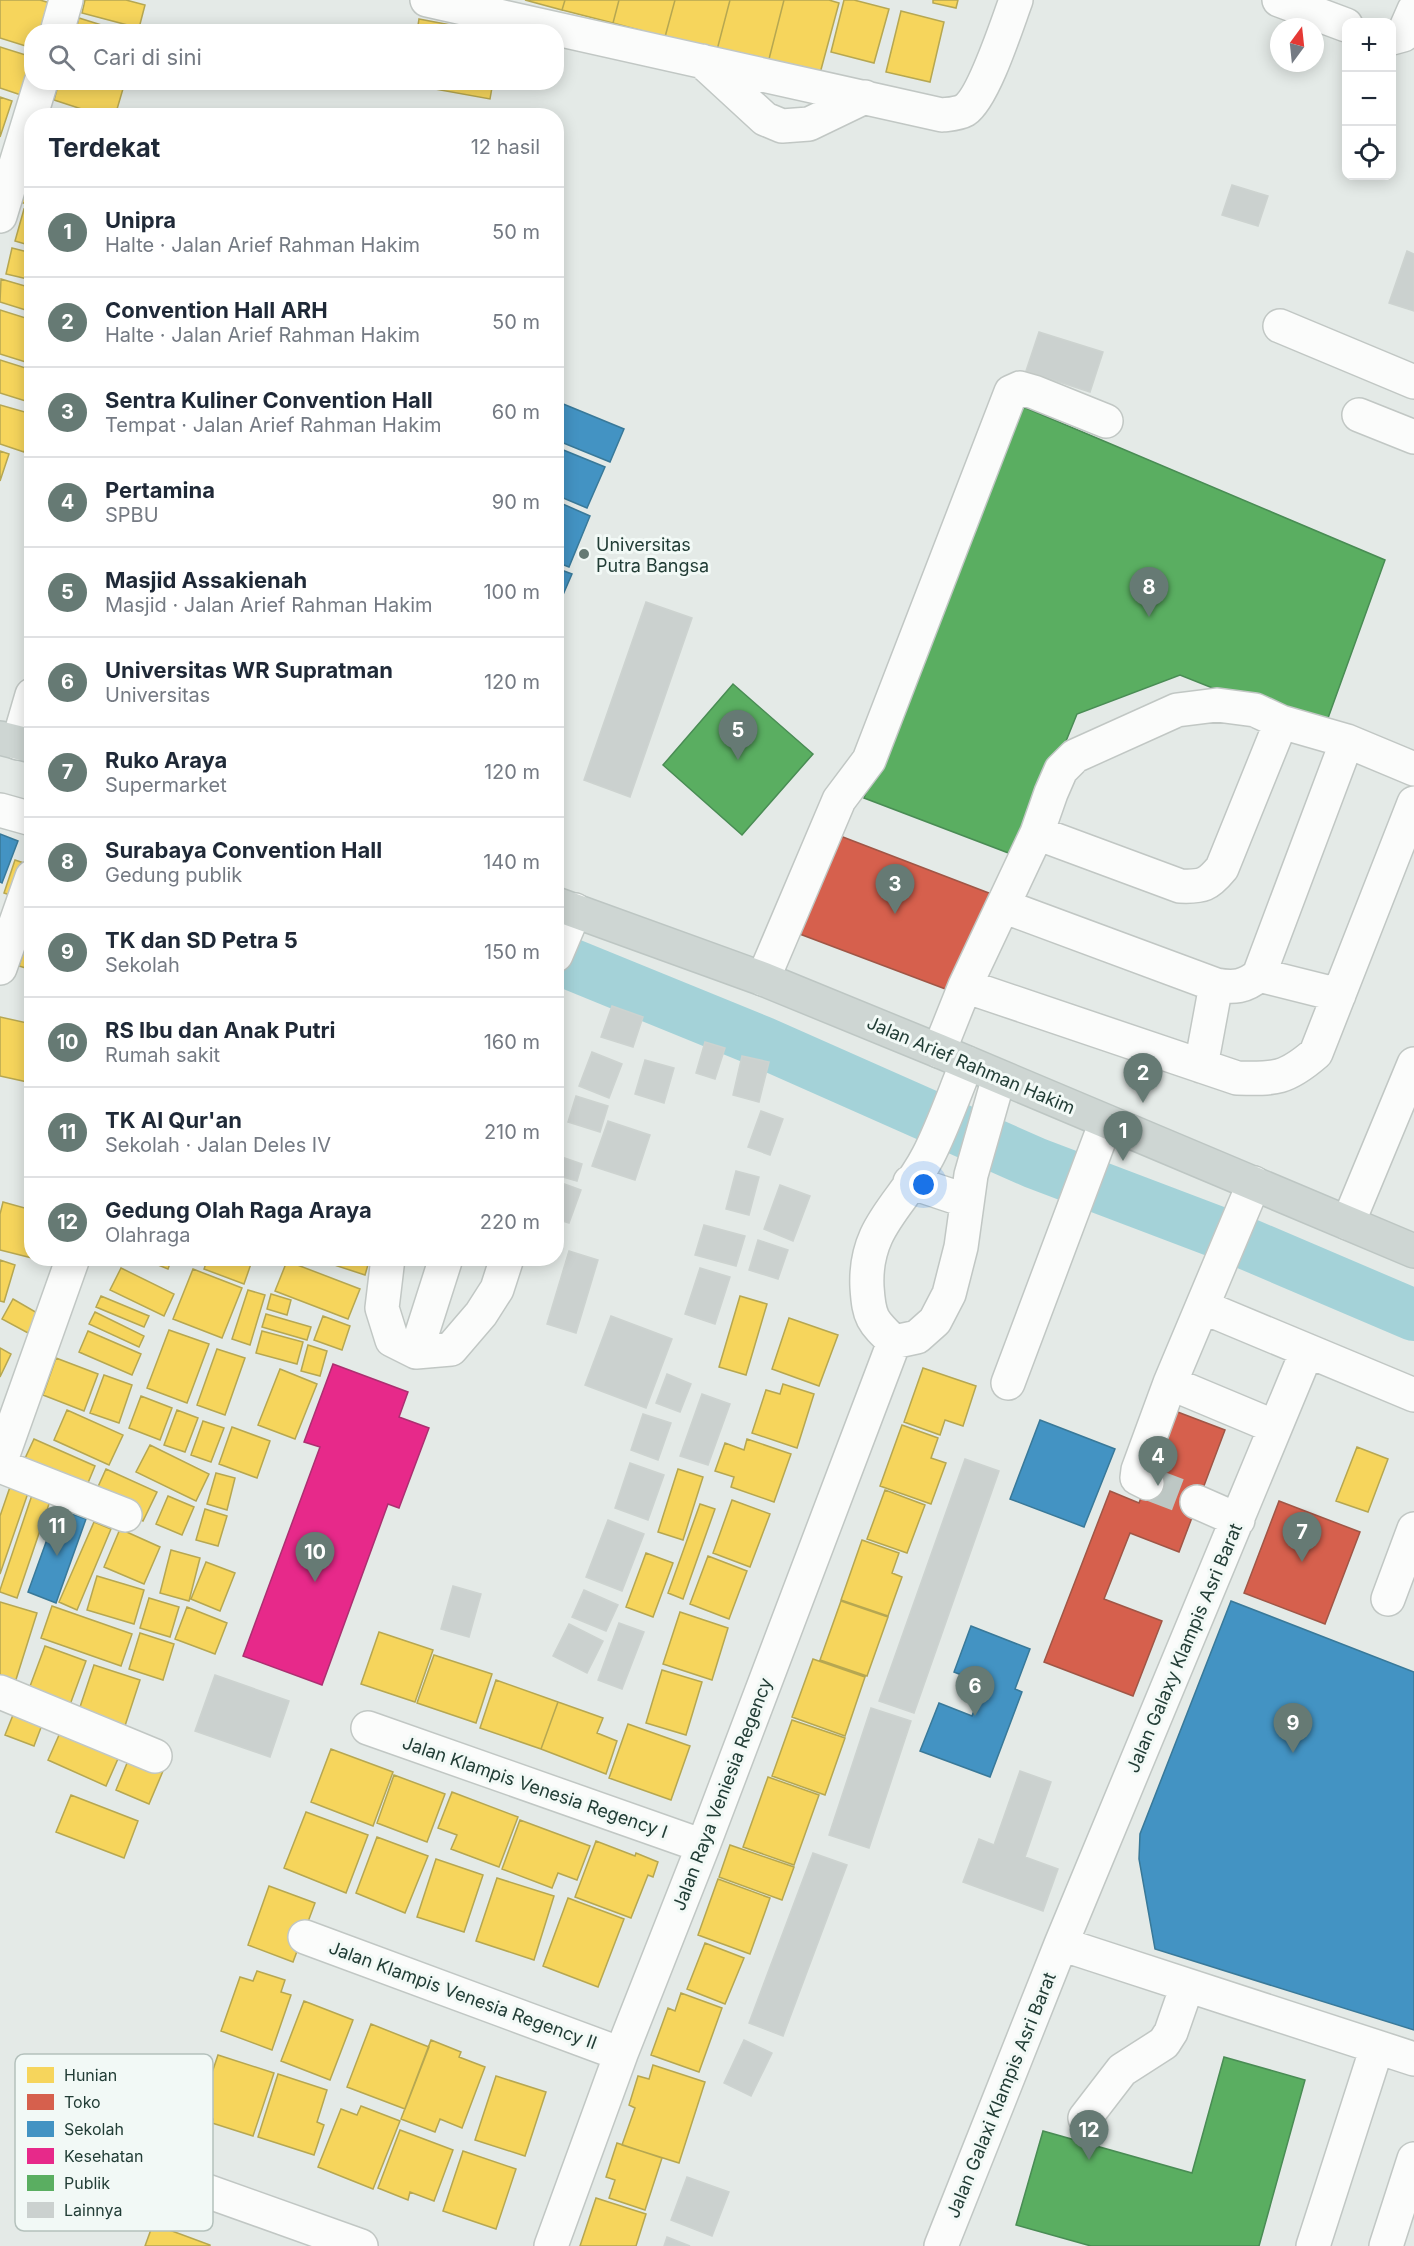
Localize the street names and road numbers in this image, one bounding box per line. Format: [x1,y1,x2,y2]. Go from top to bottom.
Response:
street label: Jalan Arief Rahman Hakim [864,1012,1078,1118]
street label: Jalan Galaxy Klampis Asri Barat [1122,1520,1246,1776]
street label: Jalan Raya Veniesia Regency [668,1675,776,1913]
street label: Jalan Klampis Venesia Regency I [400,1732,670,1842]
street label: Jalan Klampis Venesia Regency II [326,1937,600,2053]
street label: Jalan Galaxi Klampis Asri Barat [942,1969,1060,2221]

